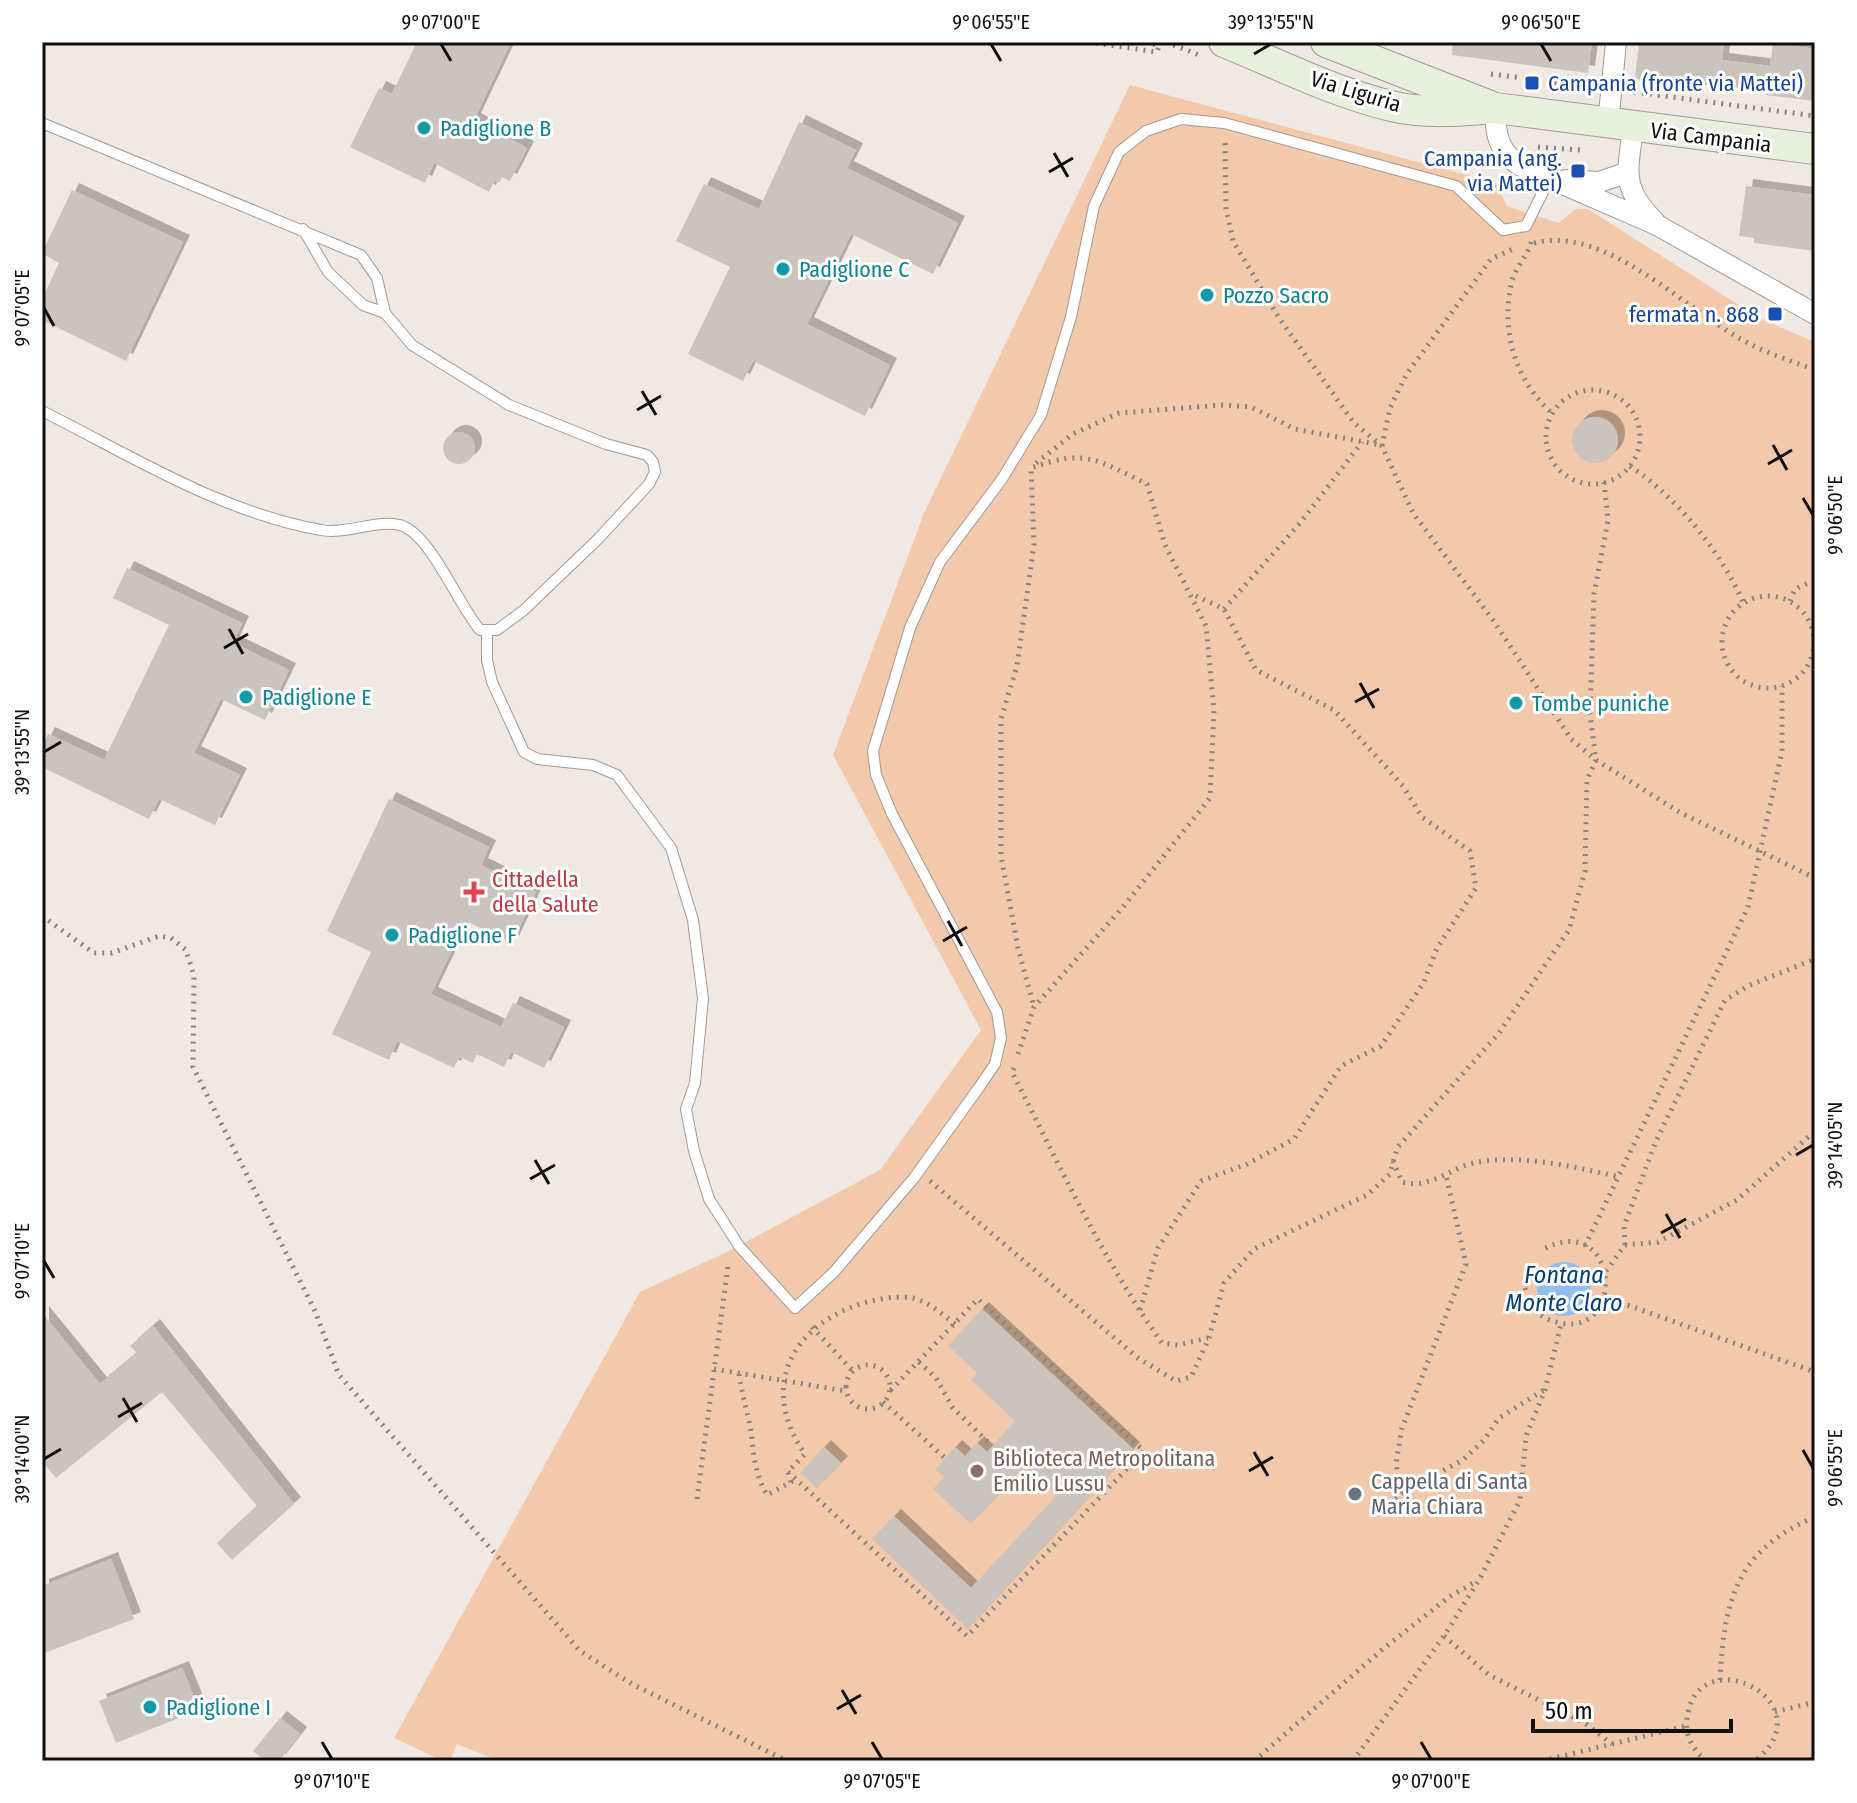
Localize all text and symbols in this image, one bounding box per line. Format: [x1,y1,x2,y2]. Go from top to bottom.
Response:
text: 9°07'00"E [402,10,480,34]
text: 9°06'55"E [952,10,1030,34]
text: 39°13'55"N [1228,10,1314,34]
text: 9°06'50"E [1501,10,1581,34]
street label: Via Liguria [1307,65,1405,118]
place label: Campania (fronte via Mattei) [1548,70,1803,97]
marker: Campania (fronte via Mattei) [1523,74,1541,92]
place label: Padiglione B [440,115,551,142]
street label: Via Campania [1649,117,1773,158]
marker: Padiglione B [415,119,433,137]
place label: Campania (ang. via Mattei) [1424,145,1562,197]
marker: Campania (ang. via Mattei) [1569,162,1587,180]
place label: Padiglione C [799,256,910,283]
marker: Padiglione C [774,260,792,278]
text: 9°07'05"E [10,269,34,347]
place label: Pozzo Sacro [1223,282,1329,309]
marker: Pozzo Sacro [1198,286,1216,304]
place label: fermata n. 868 [1629,301,1759,328]
marker: fermata n. 868 [1766,305,1784,323]
text: 9°06'50"E [1823,475,1847,555]
place label: Padiglione E [262,684,372,711]
marker: Padiglione E [237,688,255,706]
place label: Tombe puniche [1532,690,1669,717]
marker: Tombe puniche [1507,694,1525,712]
text: 39°13'55"N [10,709,34,795]
place label: Cittadella della Salute [492,866,599,918]
marker: Cittadella della Salute [463,881,485,903]
place label: Padiglione F [408,922,517,949]
marker: Padiglione F [383,926,401,944]
text: 39°14'05"N [1823,1102,1847,1188]
text: 9°07'10"E [10,1223,34,1299]
water label: Fontana Monte Claro [1505,1261,1623,1317]
text: 39°14'00"N [10,1415,34,1503]
text: 9°06'55"E [1823,1429,1847,1507]
place label: Biblioteca Metropolitana Emilio Lussu [993,1445,1215,1497]
marker: Biblioteca Metropolitana Emilio Lussu [968,1462,986,1480]
place label: Cappella di Santa Maria Chiara [1371,1468,1528,1520]
marker: Cappella di Santa Maria Chiara [1346,1485,1364,1503]
scale bar [1533,1683,1731,1733]
place label: Padiglione I [166,1694,271,1721]
text: 50 m [1545,1697,1593,1725]
marker: Padiglione I [141,1698,159,1716]
text: 9°07'10"E [294,1769,370,1793]
text: 9°07'05"E [843,1769,921,1793]
text: 9°07'00"E [1392,1769,1470,1793]

